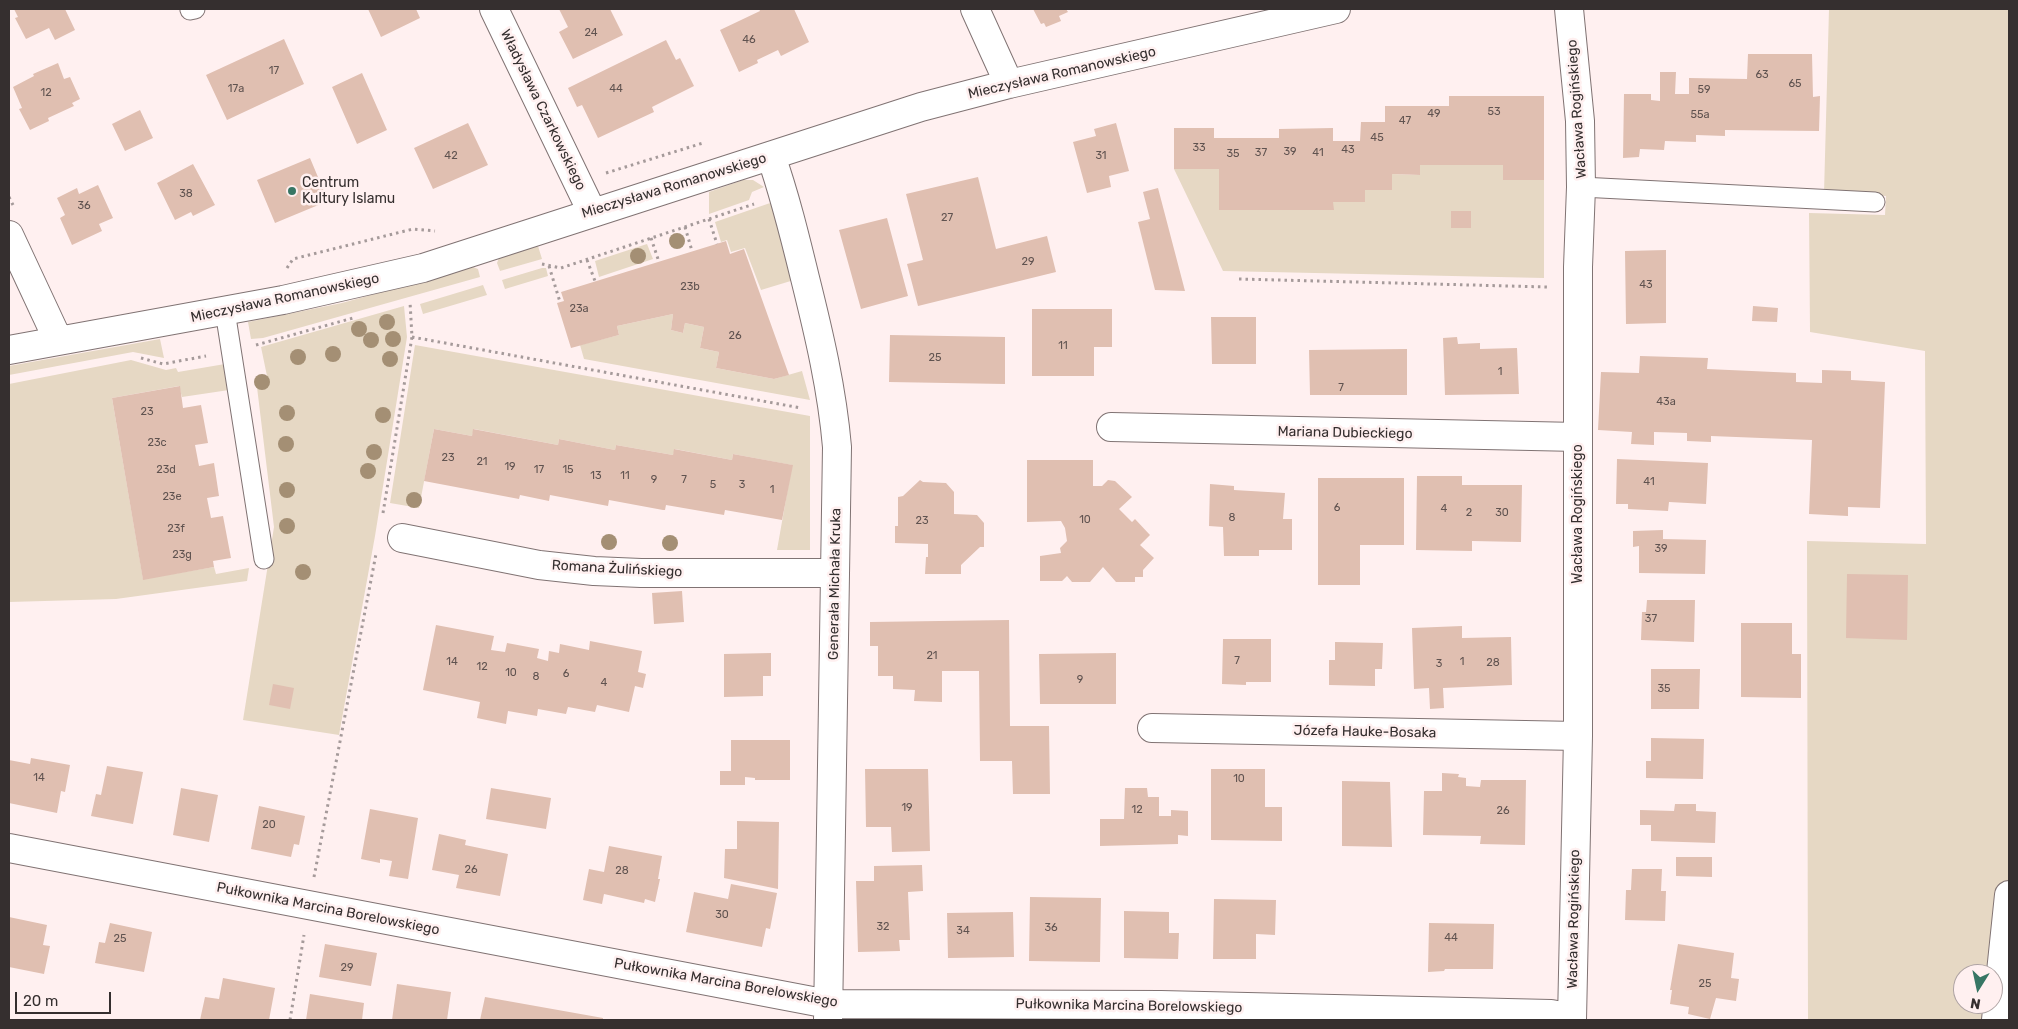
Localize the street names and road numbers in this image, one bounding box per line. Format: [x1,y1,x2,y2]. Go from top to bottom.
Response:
street label: Władysława Czarkowskiego [497,27,589,193]
street label: Wacława Rogińskiego [1564,39,1590,179]
street label: Mieczysława Romanowskiego [966,43,1158,103]
street label: Mieczysława Romanowskiego [580,150,768,222]
street label: Mieczysława Romanowskiego [189,270,381,326]
street label: Mariana Dubieckiego [1277,423,1413,443]
street label: Wacława Rogińskiego [1570,444,1586,584]
street label: Generała Michała Kruka [825,508,845,660]
street label: Romana Żulińskiego [551,557,683,581]
street label: Józefa Hauke-Bosaka [1294,722,1436,742]
street label: Wacława Rogińskiego [1564,849,1584,989]
street label: Pułkownika Marcina Borelowskiego [215,879,441,939]
street label: Pułkownika Marcina Borelowskiego [613,955,839,1011]
street label: Pułkownika Marcina Borelowskiego [1015,996,1243,1016]

